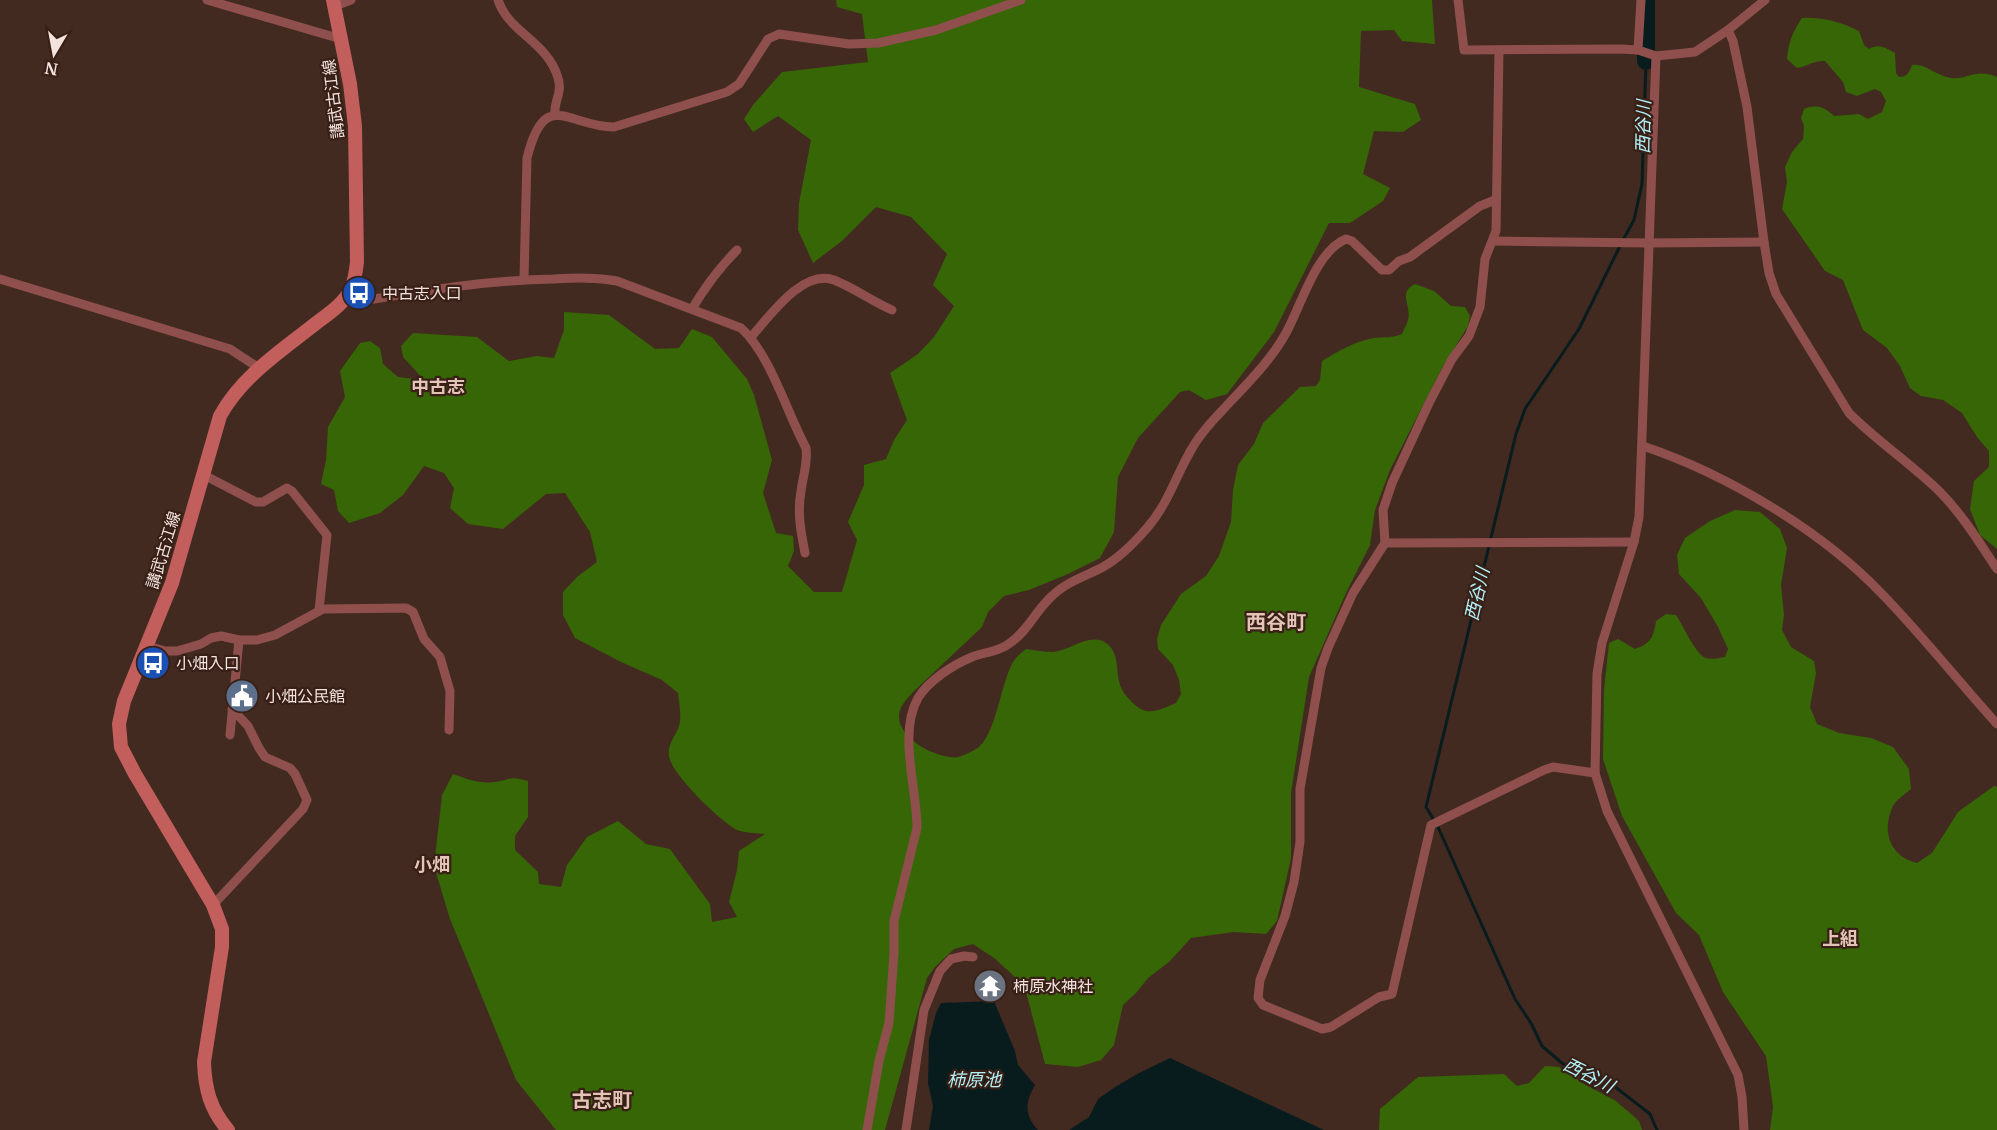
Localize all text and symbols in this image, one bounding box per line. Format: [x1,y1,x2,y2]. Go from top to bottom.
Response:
north arrow [24,24,84,84]
text: N [43,58,59,80]
street label: 講武古江線 [318,58,348,140]
water label: 西谷川 [1631,98,1655,154]
bus stop icon: 中古志入口 [341,275,377,311]
place label: 中古志入口 [382,283,462,303]
district label: 中古志 [411,375,465,398]
street label: 講武古江線 [142,509,184,591]
water label: 西谷川 [1460,563,1495,623]
district label: 西谷町 [1246,609,1306,634]
bus stop icon: 小畑入口 [135,645,171,681]
place label: 小畑入口 [176,653,240,673]
public building icon: 小畑公民館 [224,678,260,714]
place label: 小畑公民館 [265,686,345,706]
district label: 小畑 [414,853,450,876]
district label: 上組 [1822,927,1858,950]
temple icon: 柿原水神社 [972,968,1008,1004]
place label: 柿原水神社 [1013,976,1093,996]
water label: 西谷川 [1560,1052,1620,1098]
water label: 柿原池 [947,1068,1003,1091]
district label: 古志町 [572,1087,632,1112]

